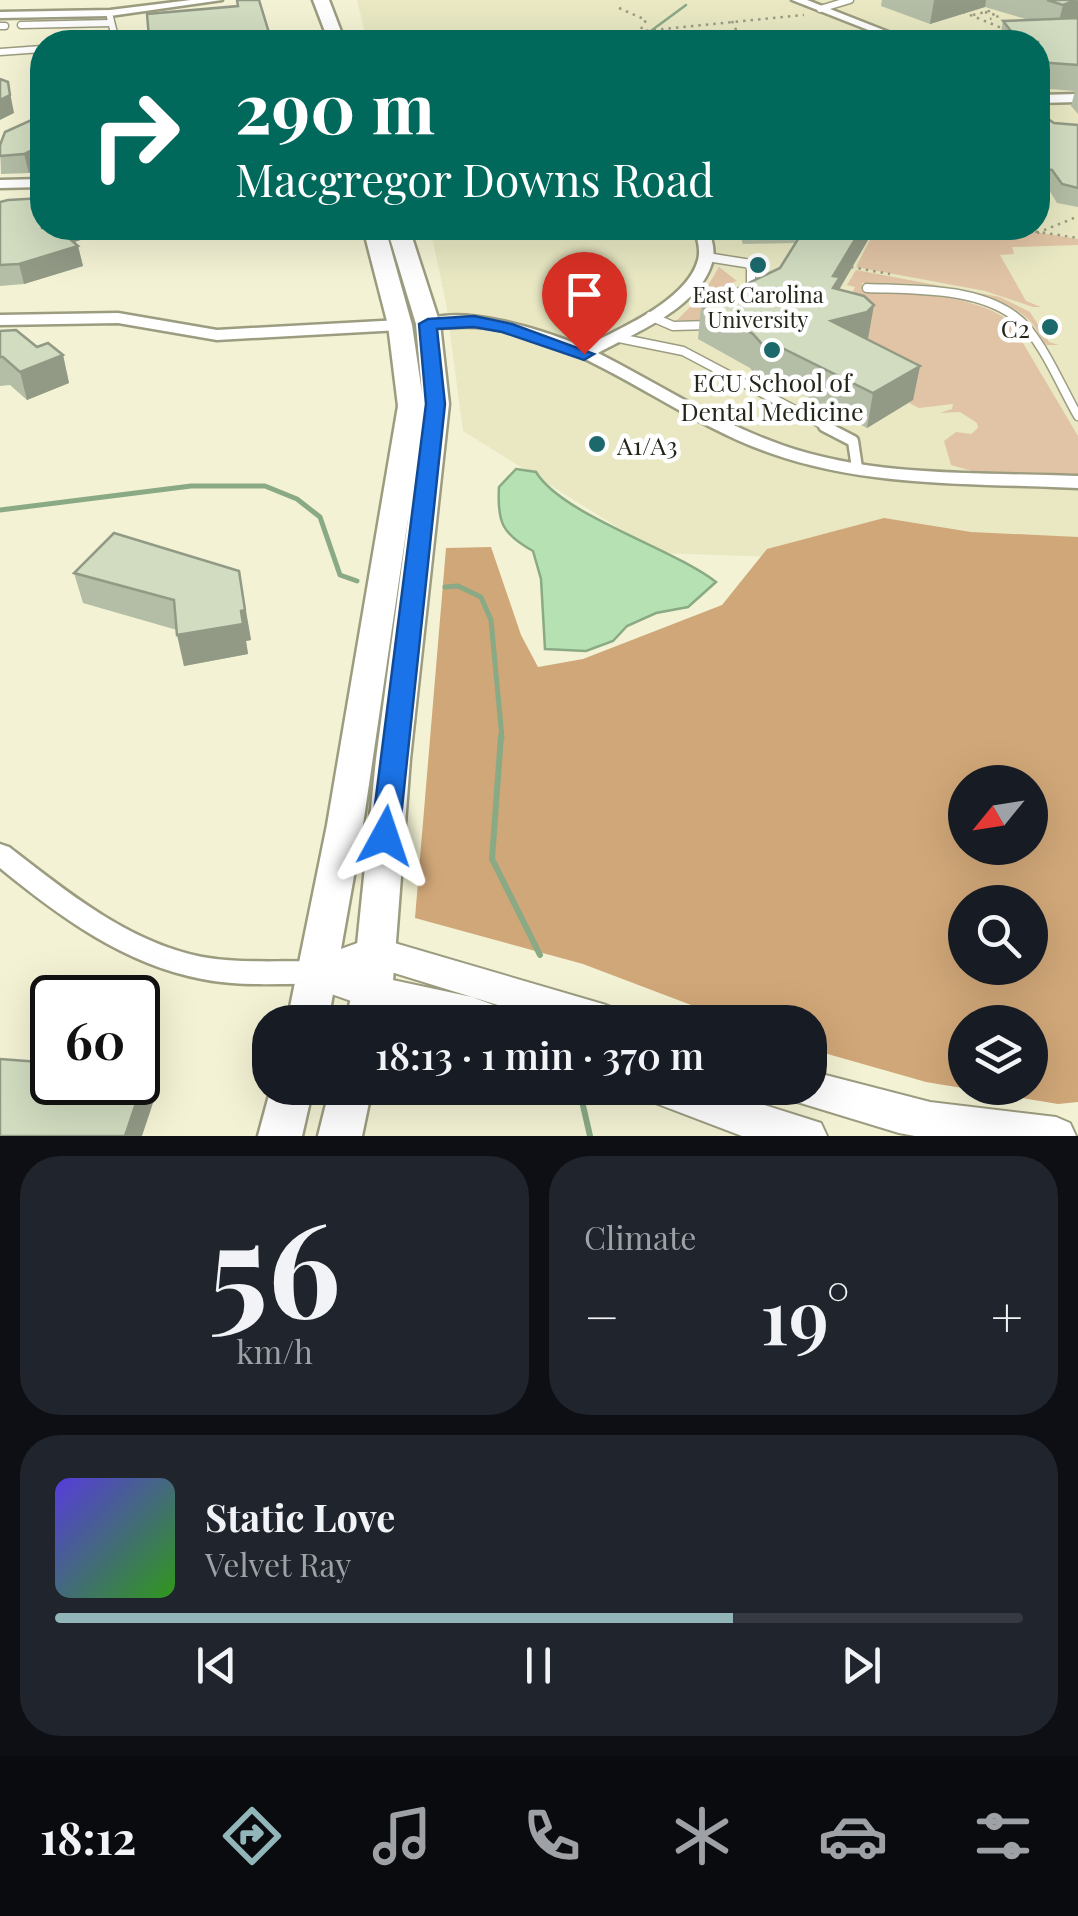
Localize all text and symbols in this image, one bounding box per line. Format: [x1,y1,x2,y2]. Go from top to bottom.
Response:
text: 290 m [235,58,435,152]
icon: right [70,70,200,200]
text: Macgregor Downs Road [235,148,714,208]
pin [542,252,627,355]
marker: East Carolina University [747,254,769,276]
icon: arrive [557,267,612,322]
place label: East Carolina University [692,279,824,334]
place label: C2 [1001,311,1030,344]
marker: C2 [1039,316,1061,338]
marker: ECU School of Dental Medicine [761,339,783,361]
place label: ECU School of Dental Medicine [680,365,864,427]
place label: A1/A3 [616,428,677,461]
marker: A1/A3 [586,433,608,455]
north arrow [948,765,1048,865]
map controls [948,765,1048,1105]
position arrow [333,784,437,888]
button: search [948,885,1048,985]
speed limit sign: 60 [30,975,160,1105]
button: layers [948,1005,1048,1105]
text: 18:13 · 1 min · 370 m [375,1029,704,1080]
text: 56 [208,1177,341,1351]
text: Climate [584,1215,696,1258]
text: 19° [760,1264,850,1364]
text: − [584,1278,620,1352]
text: + [991,1278,1023,1352]
text: km/h [236,1329,313,1372]
text: Static Love [205,1491,395,1542]
text: Velvet Ray [205,1542,352,1585]
icon: previous [189,1638,244,1693]
icon: pause [511,1638,566,1693]
icon: next [834,1638,889,1693]
icon: directions [217,1801,287,1871]
icon: music [367,1801,437,1871]
icon: phone [517,1801,587,1871]
icon: climate [667,1801,737,1871]
icon: car [818,1801,888,1871]
icon: filters [968,1801,1038,1871]
text: 18:12 [40,1806,136,1866]

